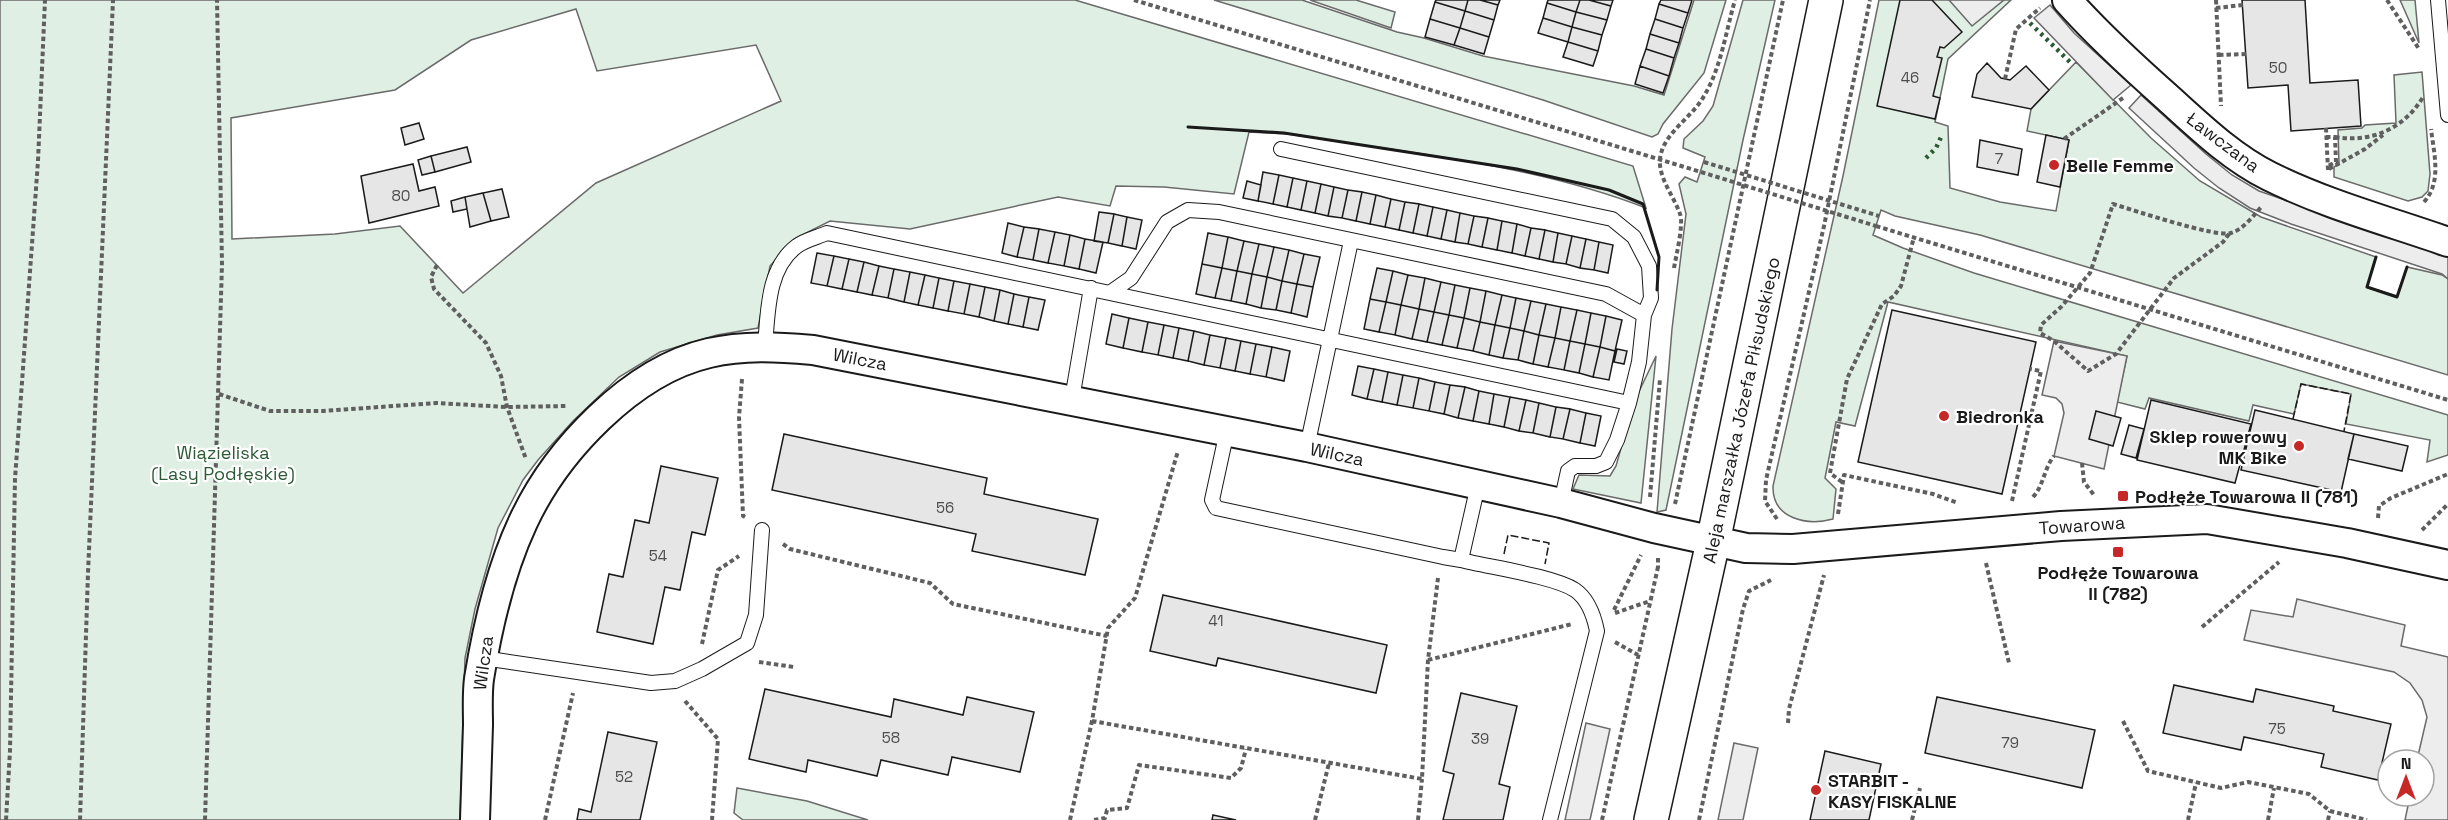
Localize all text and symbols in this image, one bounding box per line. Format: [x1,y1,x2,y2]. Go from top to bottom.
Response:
house number: 50 [2269,58,2287,77]
house number: 46 [1901,68,1919,87]
street label: Ławczana [2181,107,2265,177]
house number: 7 [1995,149,2003,168]
place label: Belle Femme [2066,154,2174,177]
marker: Belle Femme [2047,158,2061,172]
house number: 80 [392,186,410,205]
street label: Aleja marszałka Józefa Piłsudskiego [1697,255,1785,565]
street label: Wilcza [831,342,889,376]
place label: Biedronka [1956,405,2044,428]
marker: Biedronka [1937,409,1951,423]
place label: Sklep rowerowy MK Bike [2149,425,2287,469]
street label: Wilcza [1308,437,1366,471]
marker: Sklep rowerowy MK Bike [2292,439,2306,453]
park label: Wiązieliska (Lasy Podłęskie) [151,441,295,485]
place label: Podłęże Towarowa II (781) [2135,485,2358,508]
marker: Podłęże Towarowa II (781) [2116,489,2130,503]
house number: 56 [936,498,954,517]
street label: Towarowa [2038,511,2126,539]
marker: Podłęże Towarowa II (782) [2111,545,2125,559]
house number: 54 [649,546,667,565]
place label: Podłęże Towarowa II (782) [2037,561,2199,605]
house number: 41 [1208,611,1224,630]
street label: Wilcza [468,634,498,692]
house number: 75 [2268,719,2286,738]
house number: 58 [882,728,900,747]
house number: 39 [1471,729,1489,748]
house number: 79 [2001,733,2019,752]
north arrow [2376,748,2436,808]
text: N [2401,753,2411,774]
house number: 52 [615,767,633,786]
place label: STARBIT - KASY FISKALNE [1828,769,1957,813]
marker: STARBIT - KASY FISKALNE [1809,783,1823,797]

